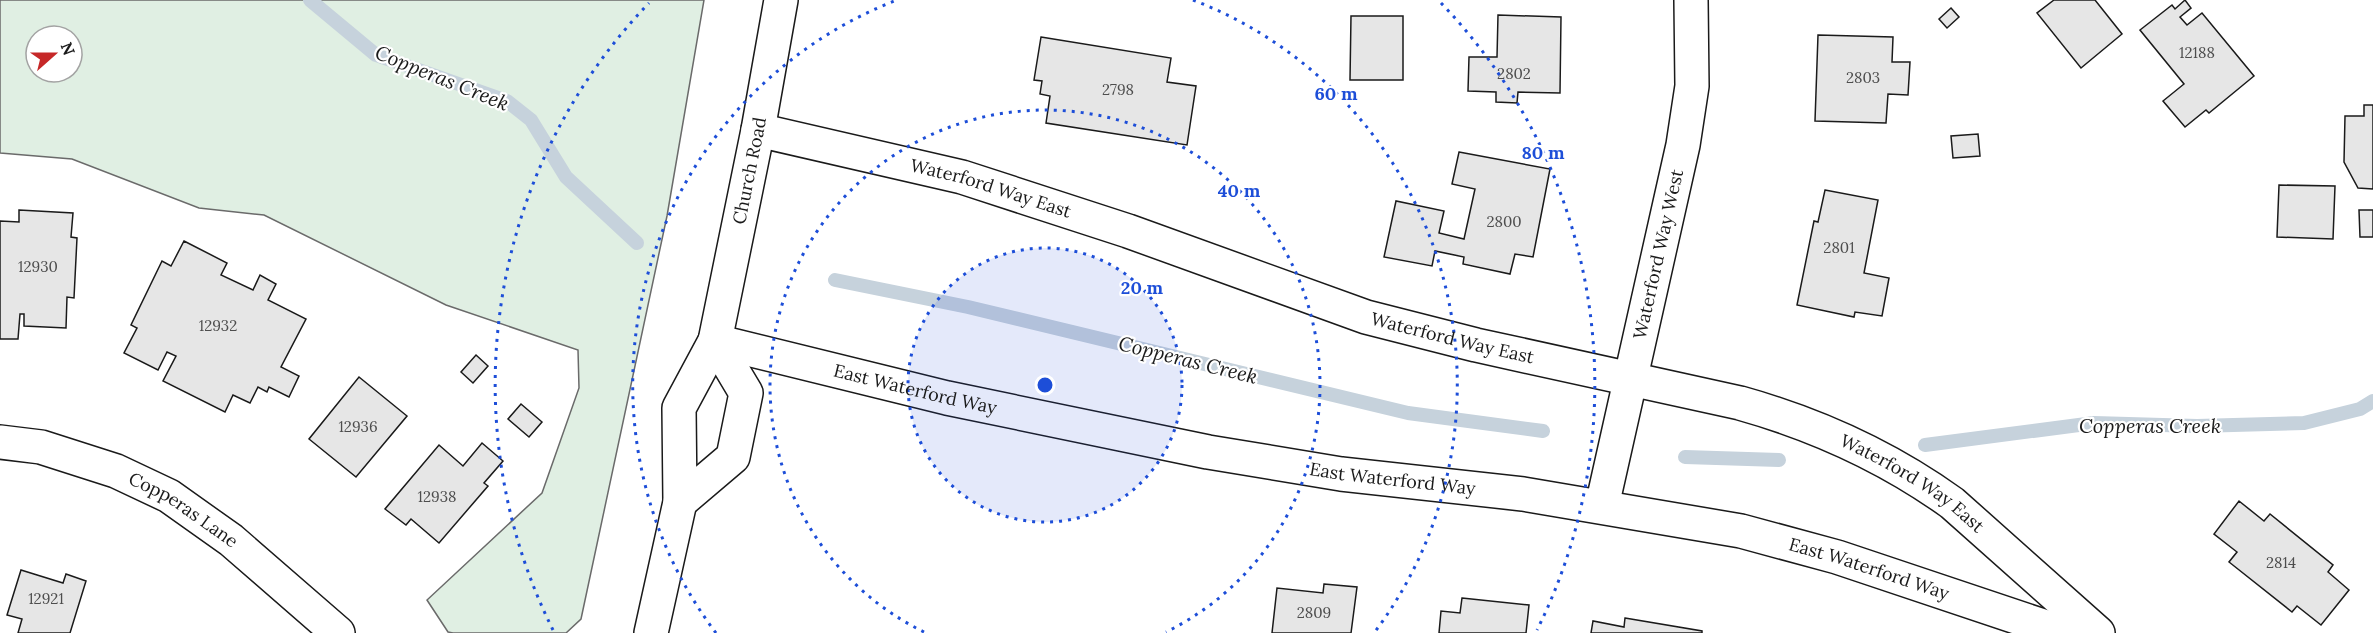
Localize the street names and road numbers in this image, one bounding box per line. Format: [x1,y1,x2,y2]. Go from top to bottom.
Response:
street label: Church Road [727,115,771,226]
street label: Waterford Way East [908,153,1074,223]
street label: Waterford Way West [1628,167,1688,341]
street label: Waterford Way East [1369,307,1536,368]
street label: East Waterford Way [831,359,999,419]
street label: Waterford Way East [1837,429,1989,537]
street label: East Waterford Way [1308,457,1477,500]
street label: Copperas Lane [125,467,244,552]
street label: East Waterford Way [1786,532,1953,605]

